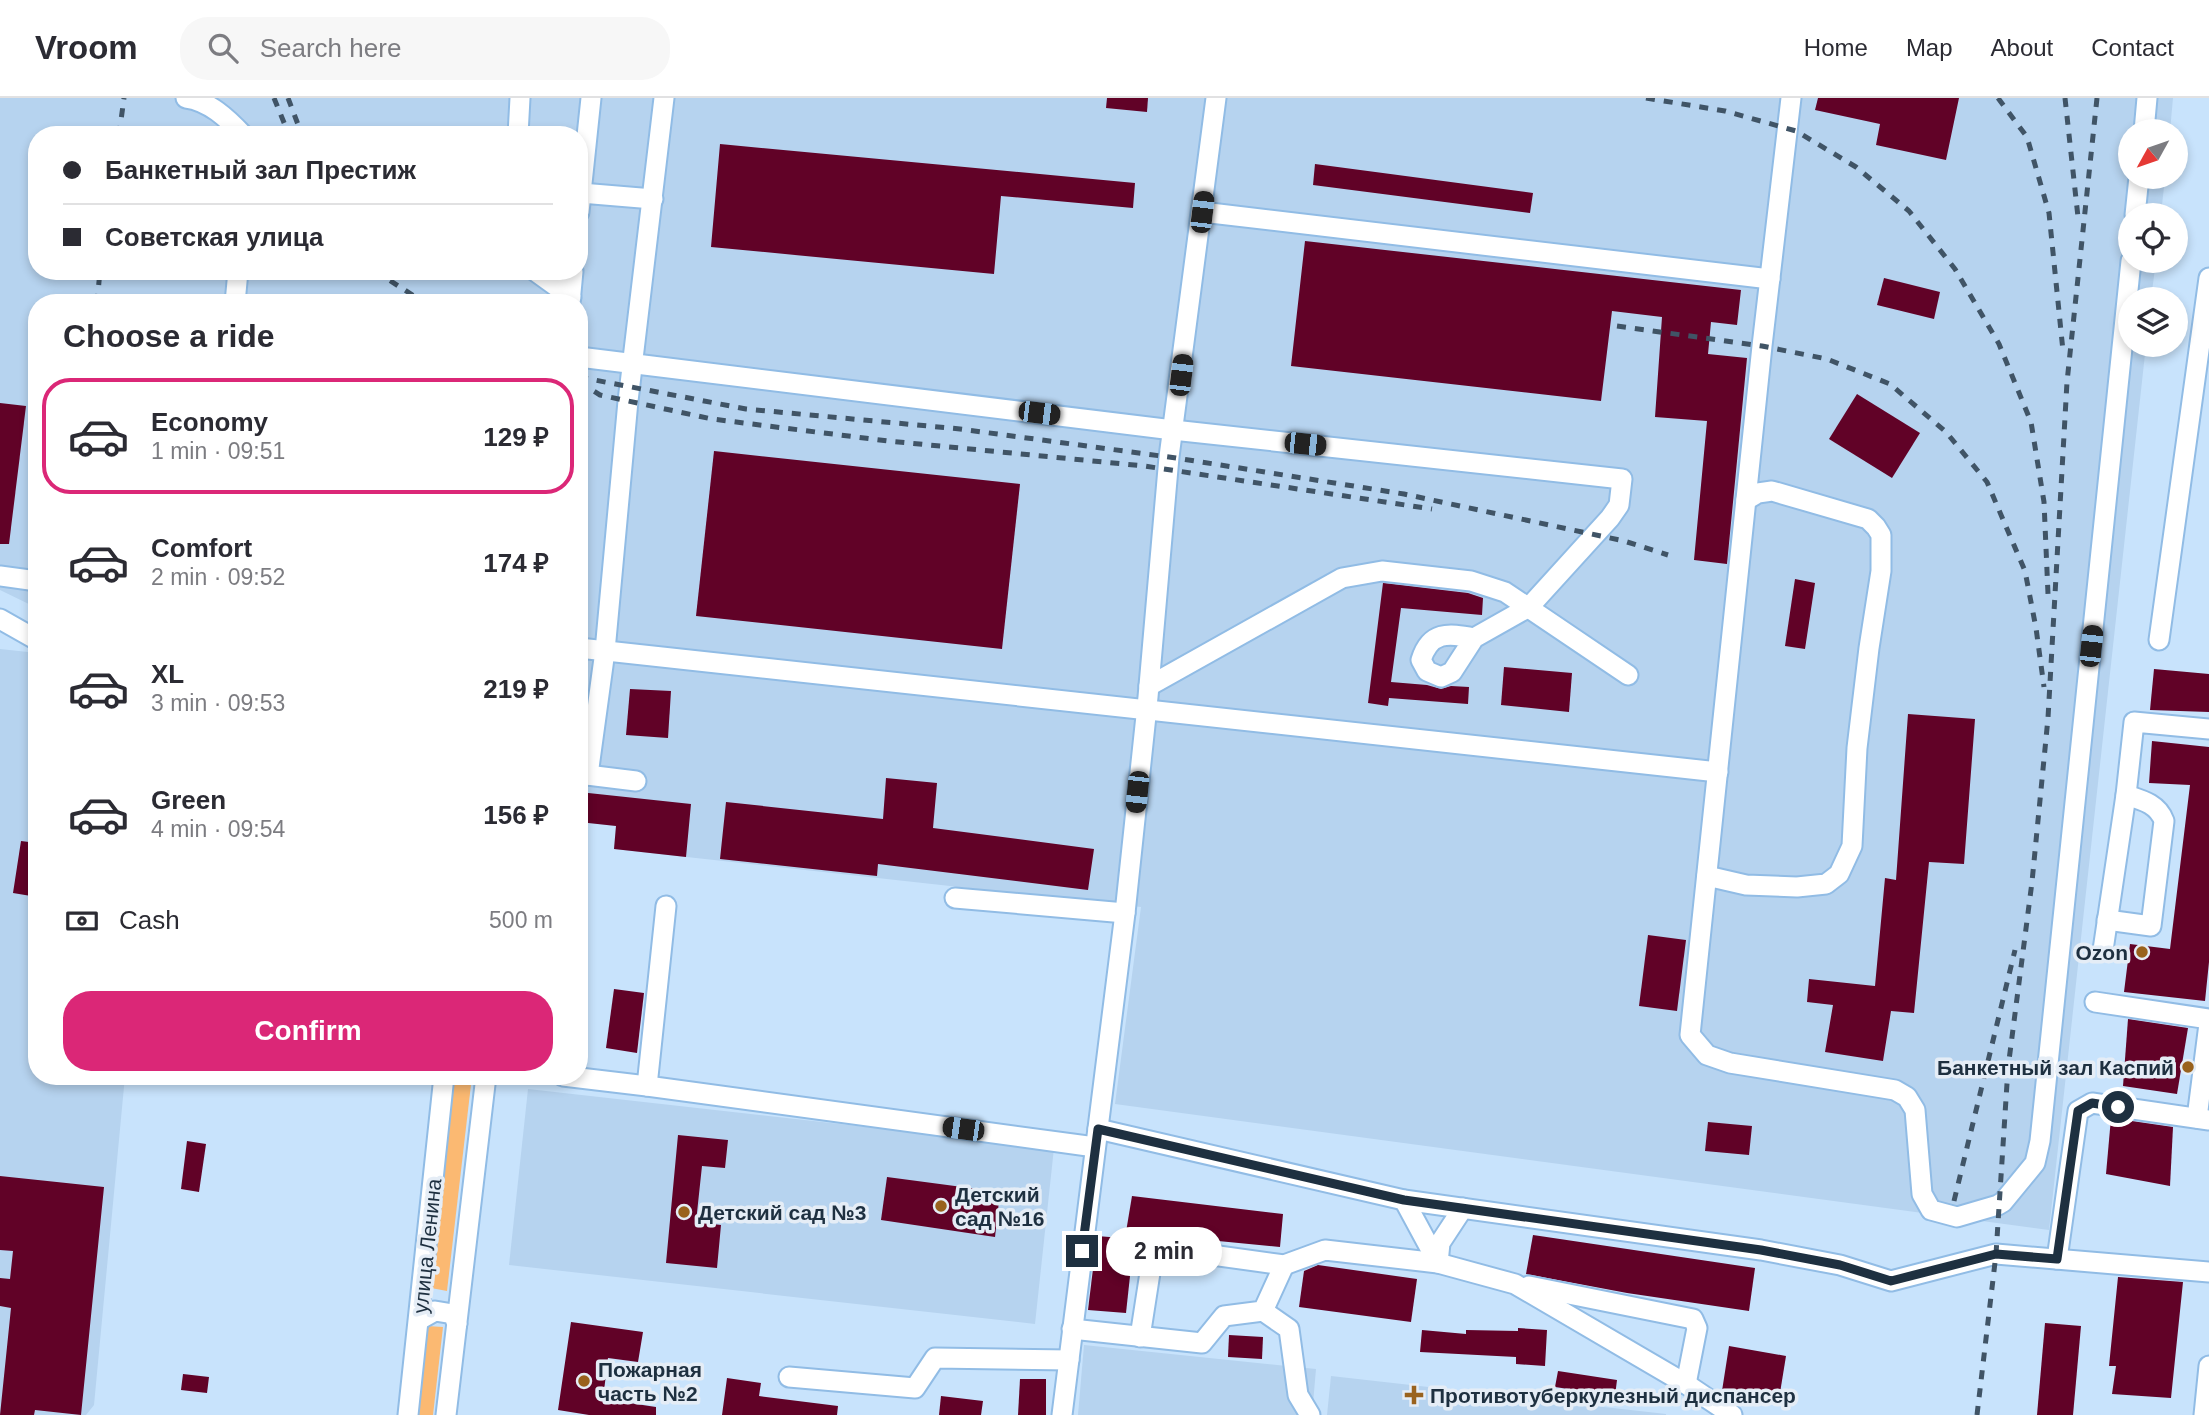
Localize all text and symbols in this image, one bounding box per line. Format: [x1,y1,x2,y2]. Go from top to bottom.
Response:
search box [180,17,670,80]
text: Vroom [35,29,138,66]
icon: search [204,29,242,67]
text: Search here [260,33,401,63]
text: Home [1804,34,1868,61]
text: Map [1906,34,1953,61]
text: About [1991,34,2053,61]
text: Contact [2091,34,2174,61]
north arrow [2118,119,2188,189]
map controls [2118,119,2188,357]
text: Банкетный зал Престиж [105,155,416,185]
car [1190,190,1215,234]
button: locate [2118,203,2188,273]
text: Советская улица [105,222,324,252]
button: layers [2118,287,2188,357]
text: Choose a ride [63,318,275,354]
car [1169,353,1194,397]
car [1017,400,1062,426]
icon: car [67,405,130,468]
text: Economy [151,407,268,437]
text: 129 ₽ [483,422,549,452]
car [1284,431,1327,457]
text: 1 min · 09:51 [151,438,285,464]
icon: car [67,531,130,594]
text: Comfort [151,533,252,563]
text: 174 ₽ [483,548,549,578]
text: 2 min · 09:52 [151,564,285,590]
car [2079,624,2104,668]
icon: car [67,657,130,720]
text: XL [151,659,184,689]
text: 219 ₽ [483,674,549,704]
text: 3 min · 09:53 [151,690,285,716]
car [1125,770,1150,814]
icon: car [67,783,130,846]
text: Green [151,785,226,815]
text: 156 ₽ [483,800,549,830]
text: 4 min · 09:54 [151,816,285,842]
icon: cash [63,902,101,940]
text: Cash [119,905,180,935]
text: 500 m [489,907,553,933]
place label: Ozon [2076,941,2128,964]
marker: Ozon [2134,944,2150,960]
button: Confirm [63,991,553,1071]
place label: Банкетный зал Каспий [1937,1056,2174,1079]
marker: Банкетный зал Каспий [2180,1059,2196,1075]
route start [2102,1091,2134,1123]
car [941,1116,986,1142]
street label: улица Ленина [408,1177,446,1315]
place label: Детский сад №16 [955,1183,1045,1230]
marker: Детский сад №16 [933,1198,949,1214]
place label: Детский сад №3 [698,1201,866,1224]
marker: Детский сад №3 [676,1204,692,1220]
callout: 2 min [1106,1226,1222,1276]
route end [1066,1235,1098,1267]
text: 2 min [1134,1238,1194,1264]
place label: Пожарная часть №2 [598,1358,702,1405]
marker: Пожарная часть №2 [576,1373,592,1389]
place label: Противотуберкулезный диспансер [1430,1384,1796,1407]
marker: Противотуберкулезный диспансер [1404,1385,1424,1405]

